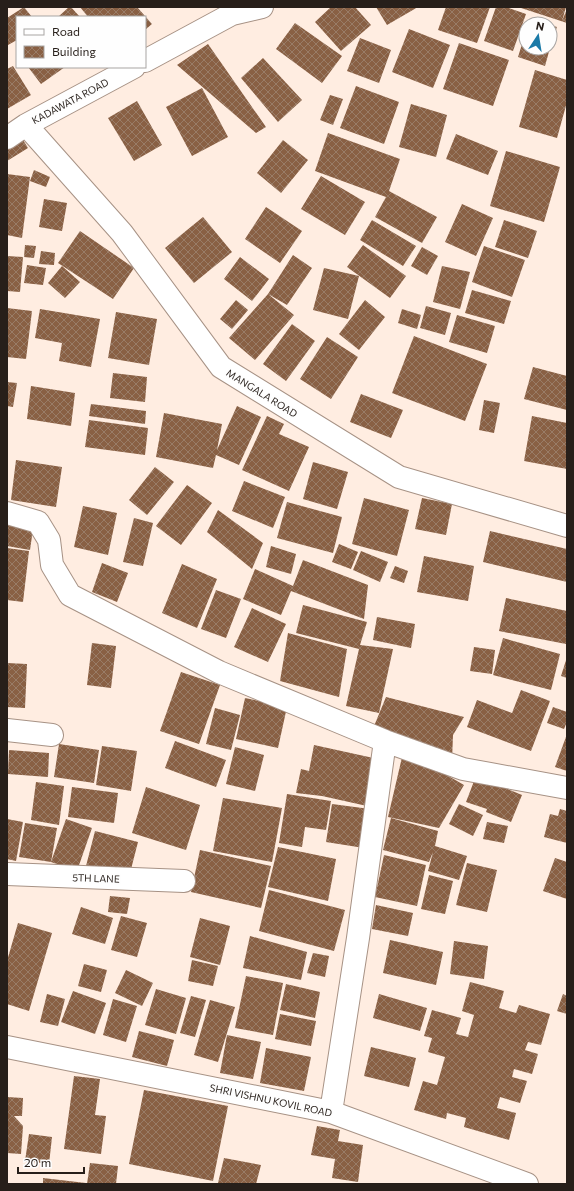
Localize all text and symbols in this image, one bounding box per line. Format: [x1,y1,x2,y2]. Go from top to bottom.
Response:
legend [16,16,146,68]
north arrow [518,16,558,56]
text: N [535,19,546,33]
text: Road [52,24,80,38]
text: Building [52,44,96,58]
street label: KADAWATA ROAD [29,76,111,126]
street label: MANGALA ROAD [224,366,300,420]
street label: 5TH LANE [72,871,120,885]
street label: SHRI VISHNU KOVIL ROAD [209,1081,333,1119]
scale bar [18,1149,84,1175]
text: 20 m [24,1155,51,1169]

